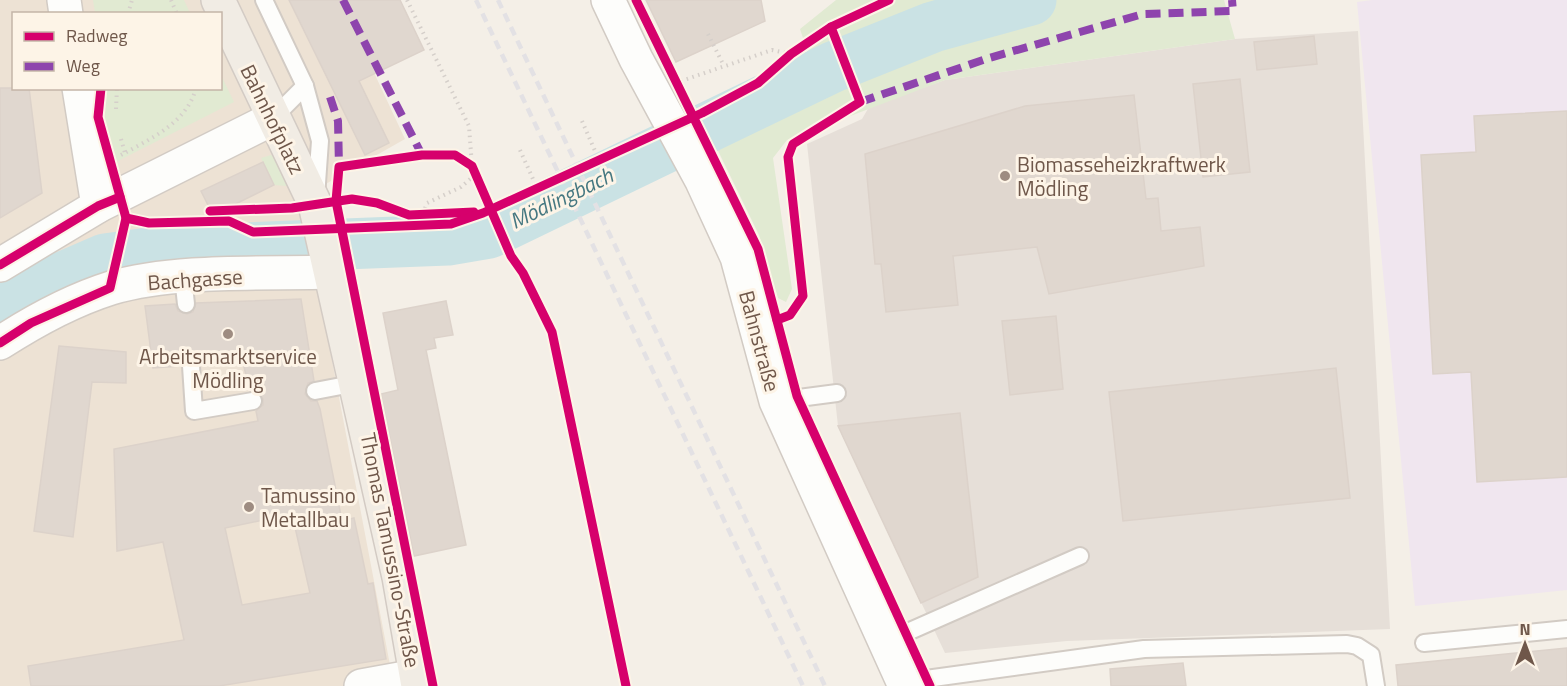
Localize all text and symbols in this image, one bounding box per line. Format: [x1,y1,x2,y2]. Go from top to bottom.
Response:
legend [12,12,222,90]
text: Radweg [66,22,128,49]
text: Weg [66,52,100,79]
street label: Bahnhofplatz [233,59,313,179]
place label: Biomasseheizkraftwerk Mödling [1017,148,1226,204]
water label: Mödlingbach [504,158,619,238]
marker: Biomasseheizkraftwerk Mödling [998,169,1012,183]
street label: Bachgasse [146,260,244,298]
street label: Bahnstraße [731,287,789,395]
marker: Arbeitsmarktservice Mödling [221,327,235,341]
place label: Arbeitsmarktservice Mödling [139,340,317,396]
street label: Thomas Tamussino-Straße [353,430,429,670]
place label: Tamussino Metallbau [261,479,356,535]
marker: Tamussino Metallbau [242,500,256,514]
north arrow [1495,614,1555,674]
text: N [1519,617,1531,641]

